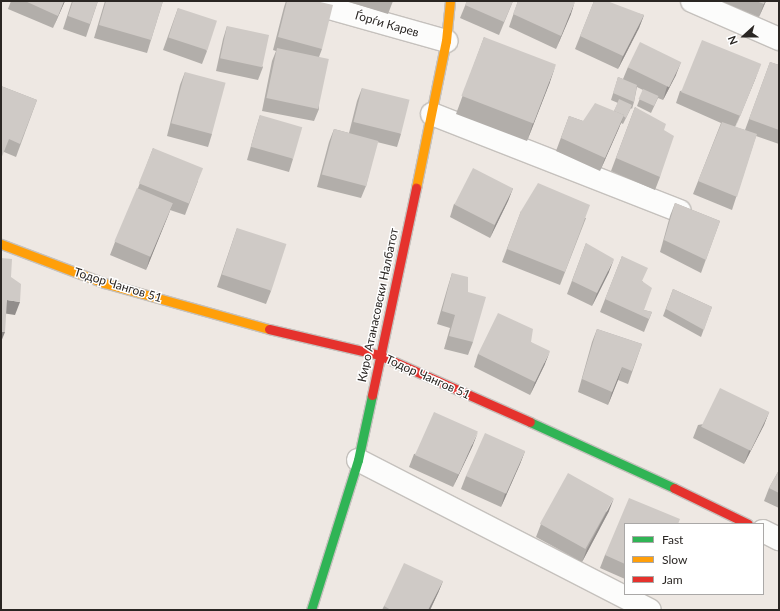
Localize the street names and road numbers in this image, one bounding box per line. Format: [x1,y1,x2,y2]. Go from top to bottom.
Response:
street label: Ѓорѓи Карев [353,8,421,40]
street label: Киро Атанасовски Налбатот [355,227,401,383]
street label: Тодор Чангов 51 [72,265,164,305]
street label: Тодор Чангов 51 [384,352,472,402]

